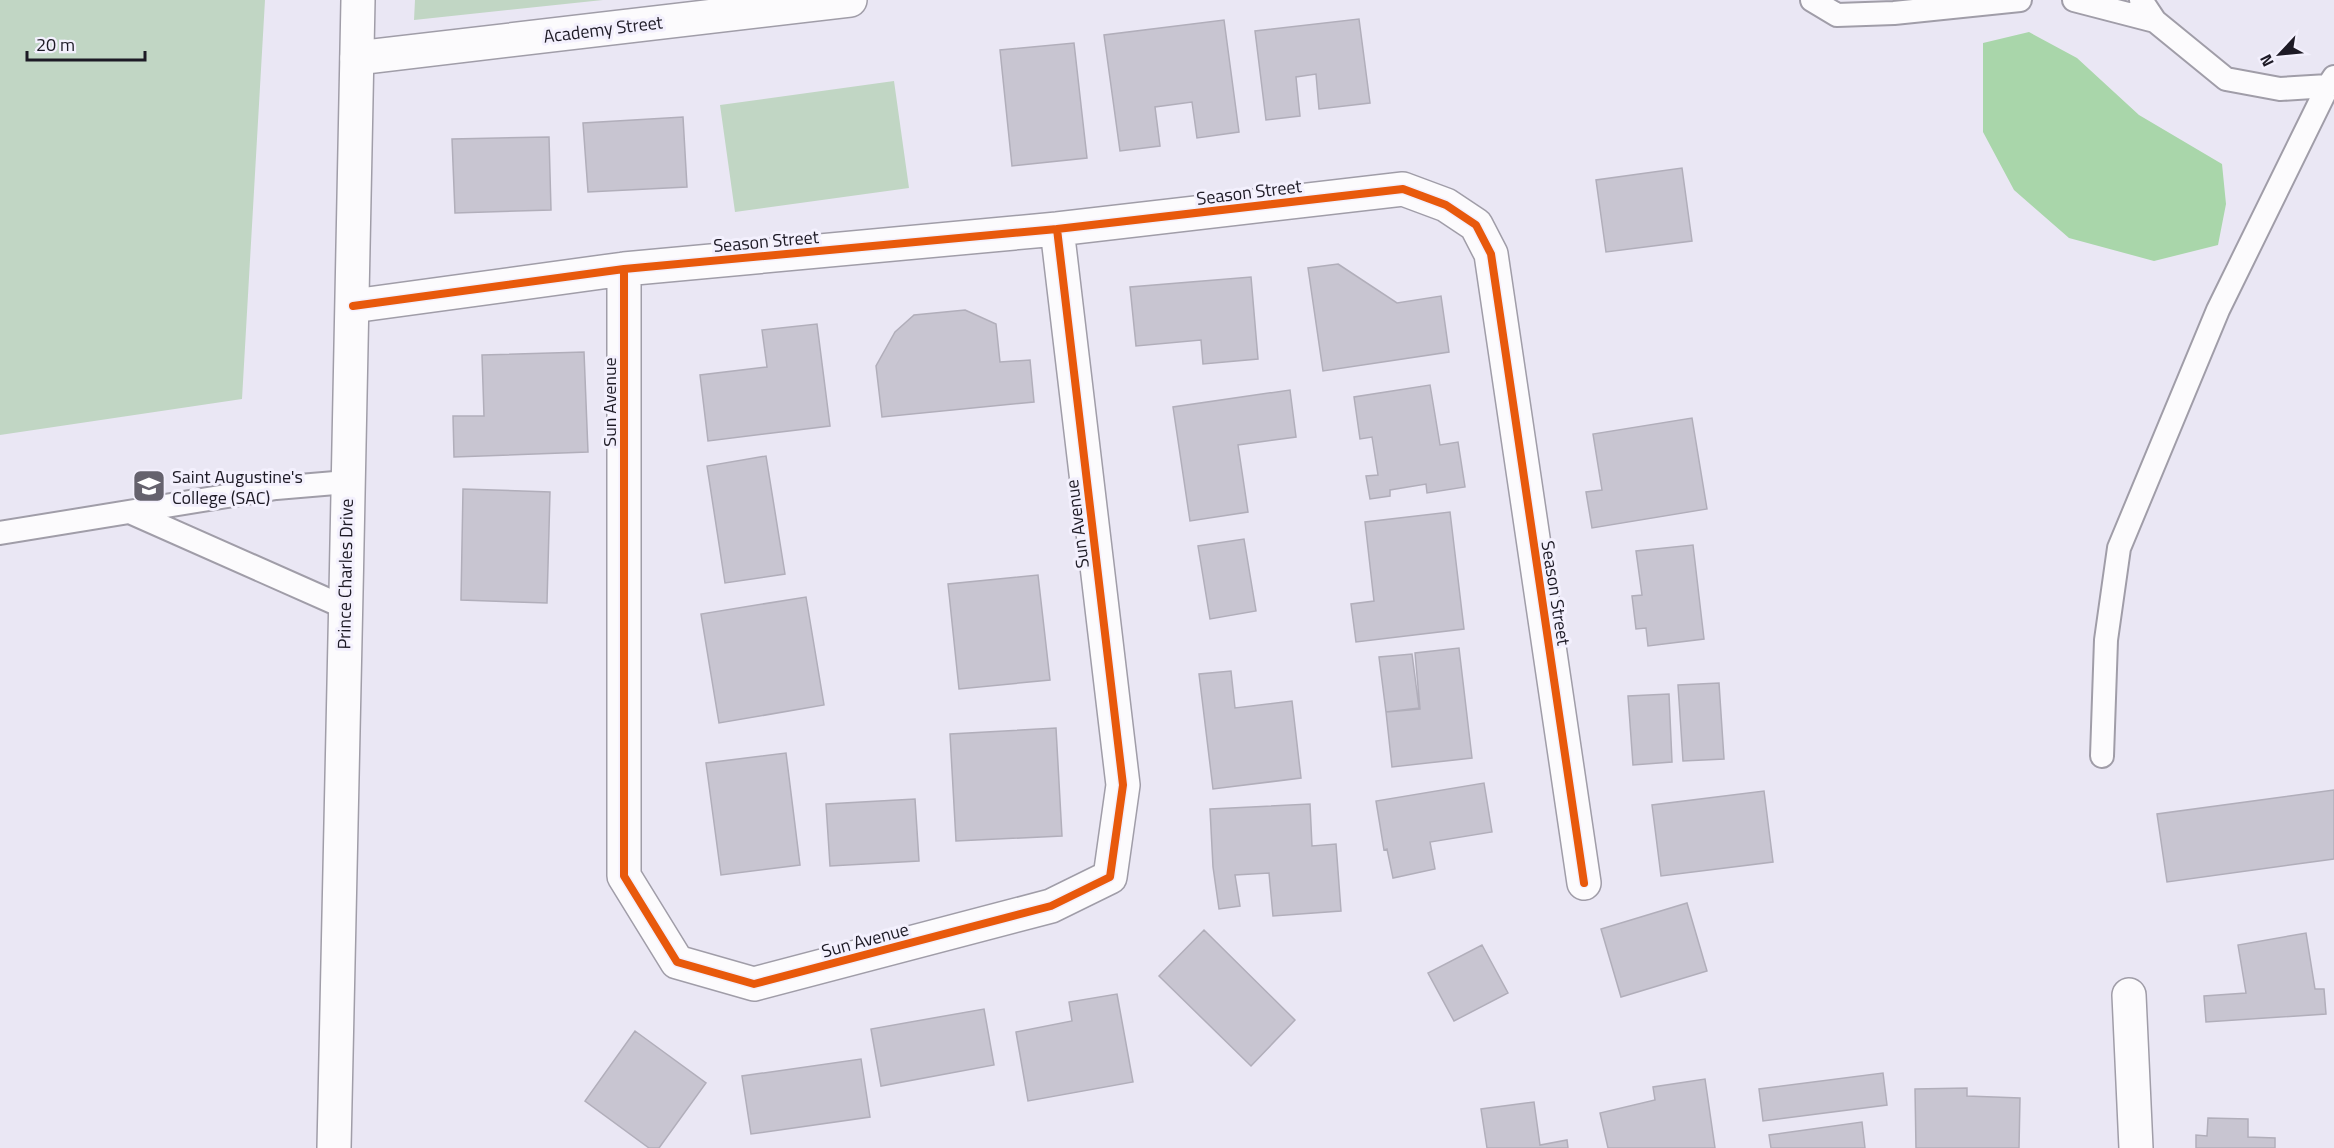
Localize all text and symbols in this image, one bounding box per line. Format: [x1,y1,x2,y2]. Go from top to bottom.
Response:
street label: Academy Street [542,8,665,50]
scale bar [27,24,146,62]
north arrow [2250,24,2310,84]
text: 20 m [36,31,75,58]
text: N [2253,50,2280,71]
street label: Season Street [1195,172,1304,212]
street label: Season Street [712,223,821,259]
street label: Sun Avenue [596,357,623,447]
place label: Saint Augustine's College (SAC) [172,463,303,511]
school or university icon: Saint Augustine's College (SAC) [131,468,167,504]
street label: Sun Avenue [1058,478,1096,570]
street label: Prince Charles Drive [330,498,360,650]
street label: Season Street [1534,539,1578,648]
street label: Sun Avenue [818,915,912,965]

